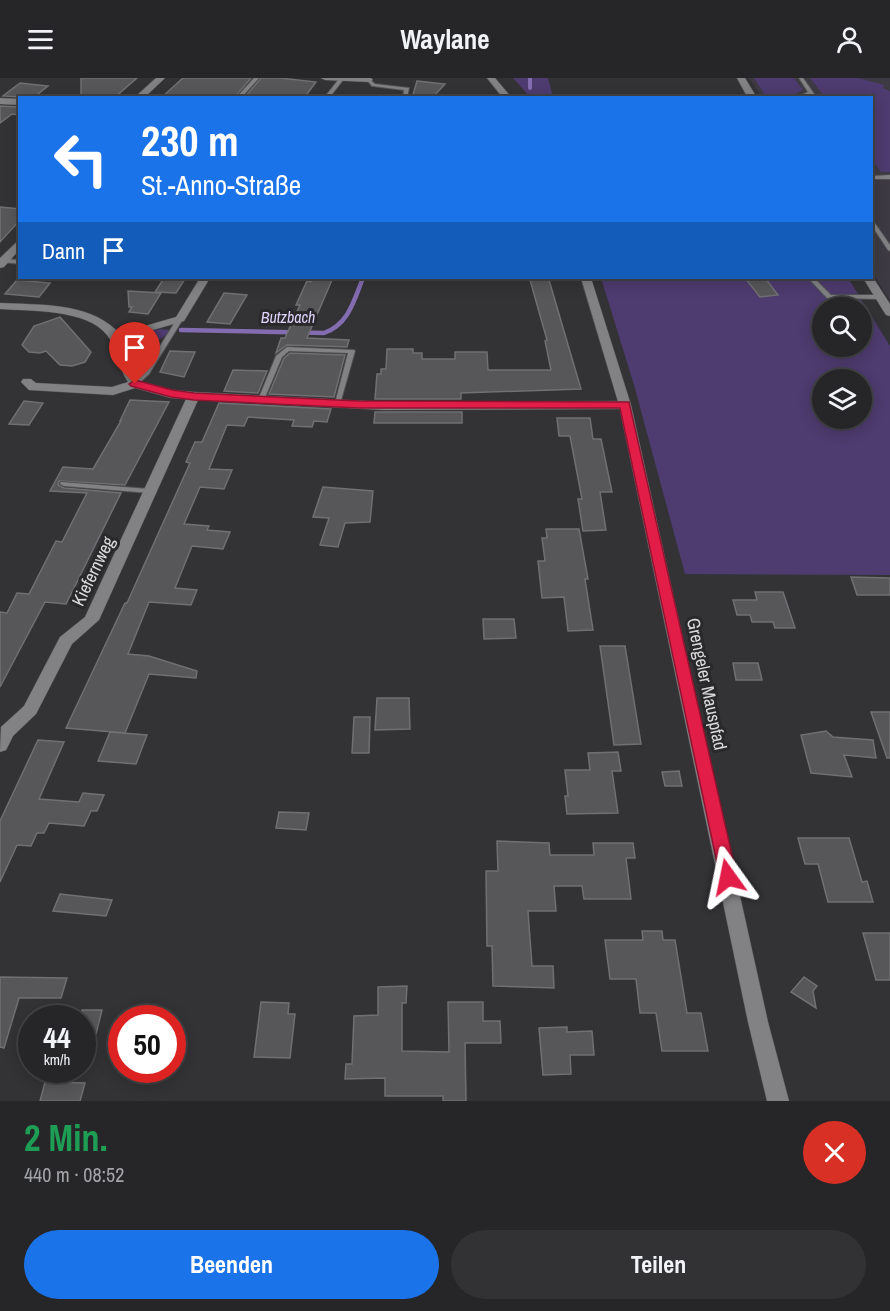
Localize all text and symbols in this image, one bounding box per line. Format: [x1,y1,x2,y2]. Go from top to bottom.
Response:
text: Waylane [400,21,490,57]
icon: menu [24,23,57,56]
icon: person [833,23,866,56]
text: 230 m [141,113,239,169]
icon: left [42,120,120,198]
text: St.-Anno-Straße [141,167,301,203]
icon: arrive [97,234,130,267]
text: Dann [42,236,85,266]
map controls [812,297,872,429]
button: search [812,297,872,357]
water label: Butzbach [261,306,315,328]
pin [109,322,160,384]
icon: arrive [118,331,151,364]
button: layers [812,369,872,429]
street label: Kiefernweg [65,531,121,610]
street label: Grengeler Mauspfad [681,616,733,752]
position arrow [696,845,760,909]
speed limit sign: 50 [108,1005,186,1083]
text: 44 [43,1017,71,1057]
text: km/h [44,1049,70,1070]
text: 2 Min. [24,1114,108,1162]
button: close [803,1121,866,1184]
text: 440 m · 08:52 [24,1161,124,1188]
button: Beenden [24,1230,439,1299]
button: Teilen [451,1230,866,1299]

